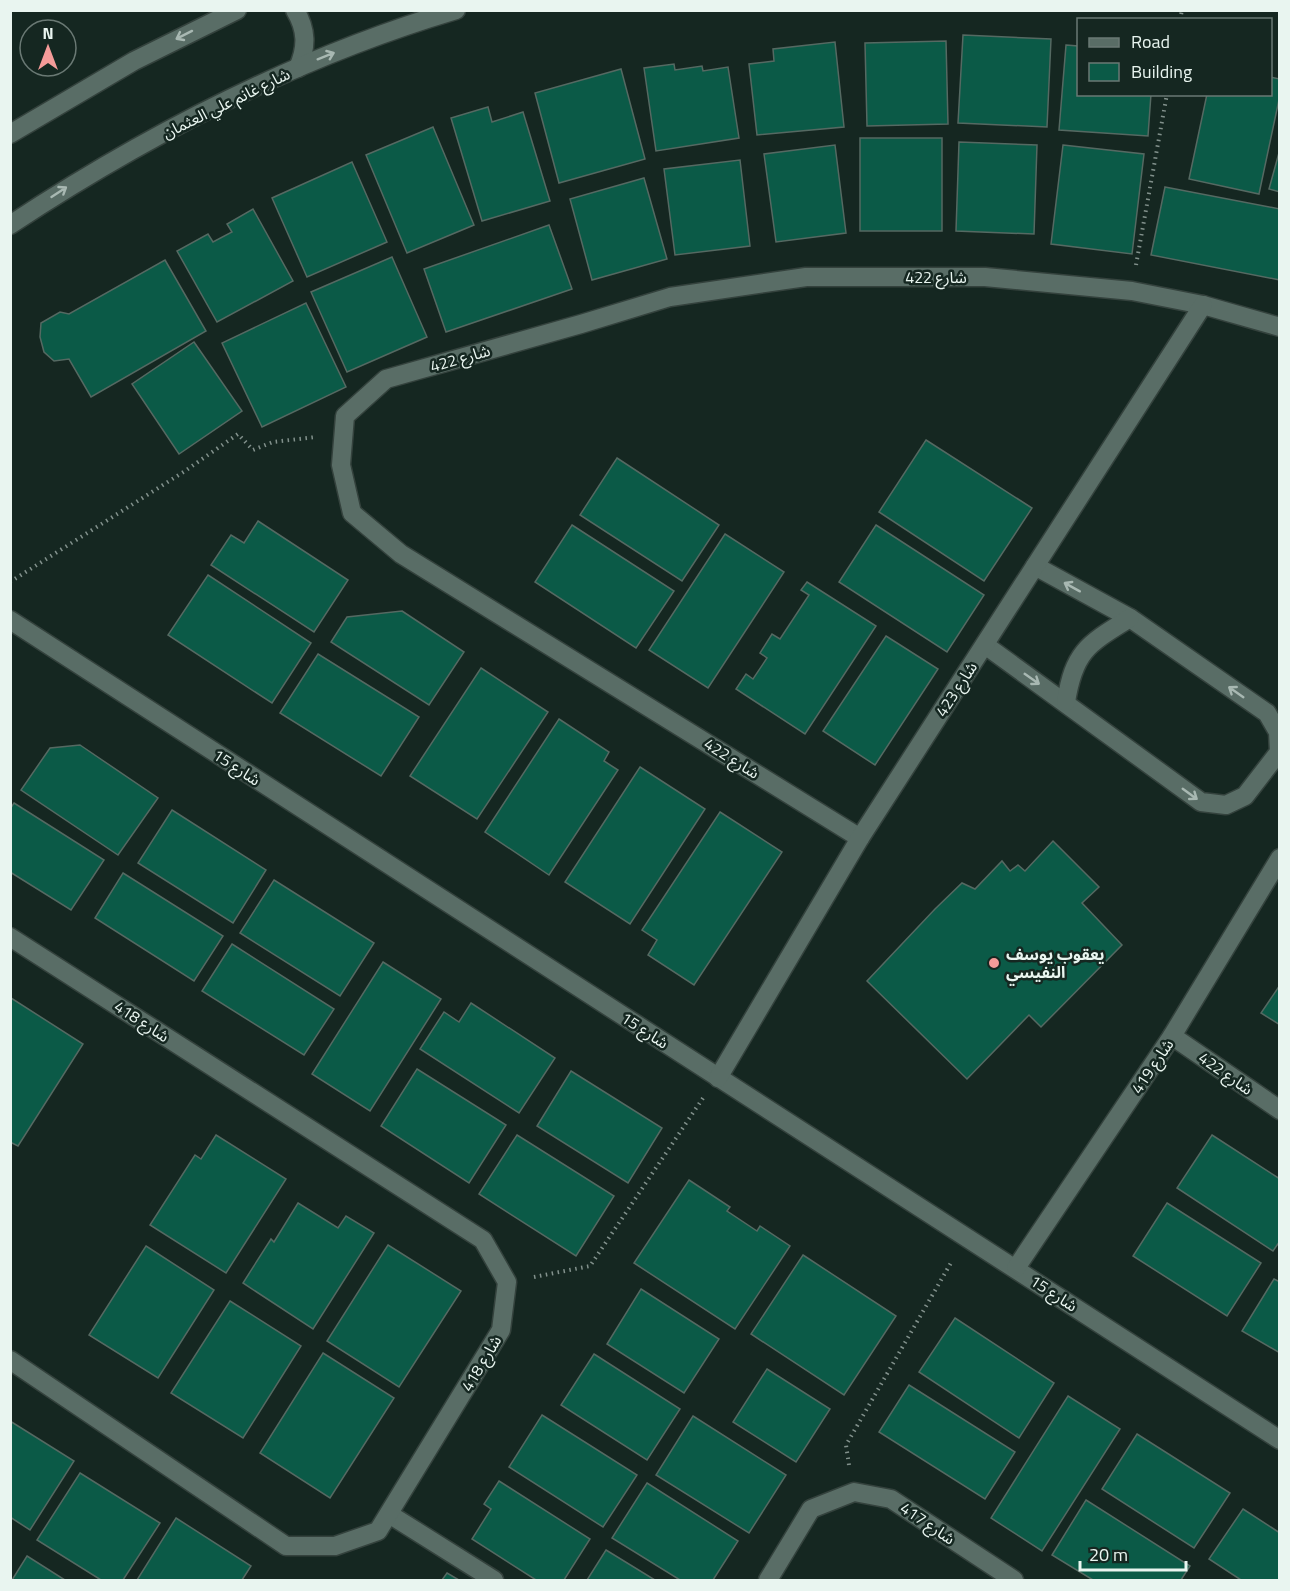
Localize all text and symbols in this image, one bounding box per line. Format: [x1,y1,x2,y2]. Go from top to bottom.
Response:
north arrow [18,18,78,78]
legend [1077,18,1272,96]
text: N [42,21,54,45]
text: Road [1131,28,1170,55]
one-way arrow [175,30,193,42]
one-way arrow [317,50,335,61]
text: Building [1131,58,1192,85]
street label: شارع غانم علي العثمان [158,62,294,145]
one-way arrow [51,186,68,199]
street label: شارع 422 [905,265,967,290]
street label: شارع 422 [427,338,493,379]
one-way arrow [1064,581,1081,593]
street label: شارع 423 [929,657,984,722]
one-way arrow [1024,673,1040,685]
one-way arrow [1229,686,1245,698]
street label: شارع 422 [699,731,764,785]
street label: شارع 15 [208,743,266,792]
one-way arrow [1181,787,1197,800]
place label: يعقوب يوسف النفيسي [1006,942,1105,986]
marker: يعقوب يوسف النفيسي [987,956,1001,970]
street label: شارع 418 [109,994,174,1049]
street label: شارع 15 [616,1006,674,1055]
street label: شارع 419 [1125,1034,1180,1099]
street label: شارع 422 [1193,1046,1258,1101]
street label: شارع 15 [1025,1269,1083,1318]
street label: شارع 418 [455,1330,508,1396]
street label: شارع 417 [895,1496,960,1551]
scale bar [1080,1534,1186,1572]
text: 20 m [1089,1541,1128,1568]

